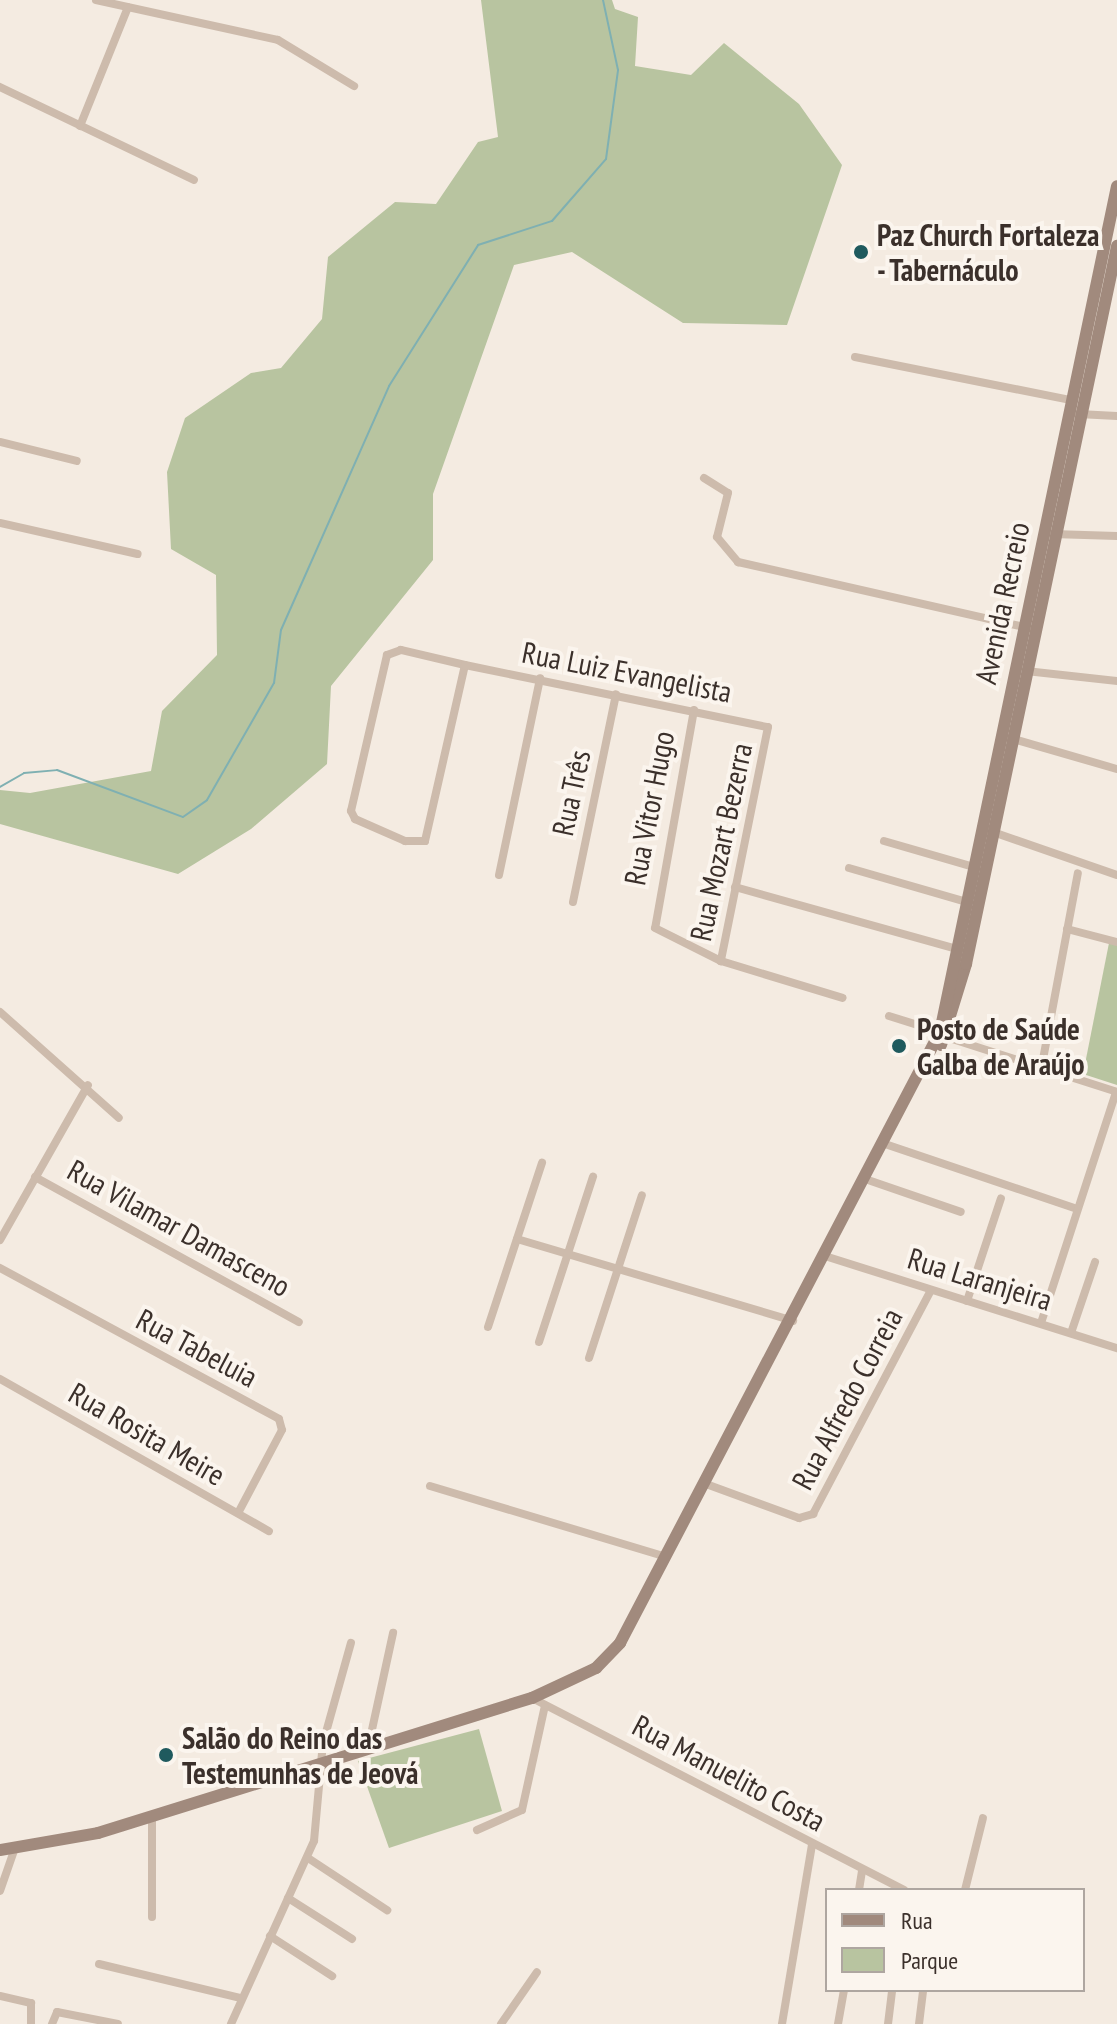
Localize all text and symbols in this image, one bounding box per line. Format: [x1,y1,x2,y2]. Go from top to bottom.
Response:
place label: Paz Church Fortaleza - Tabernáculo [877,217,1101,288]
marker: Paz Church Fortaleza - Tabernáculo [852,243,870,261]
street label: Avenida Recreio [967,519,1037,687]
street label: Rua Luiz Evangelista [519,634,735,710]
street label: Rua Vitor Hugo [616,728,682,888]
street label: Rua Mozart Bezerra [682,740,760,944]
street label: Rua Três [544,747,598,839]
place label: Posto de Saúde Galba de Araújo [917,1011,1086,1082]
marker: Posto de Saúde Galba de Araújo [888,1035,910,1057]
street label: Rua Vilamar Damasceno [61,1152,297,1304]
street label: Rua Laranjeira [904,1240,1056,1318]
street label: Rua Tabeluia [130,1301,264,1395]
street label: Rua Alfredo Correia [784,1302,910,1496]
street label: Rua Rosita Meire [63,1375,231,1493]
street label: Rua Manuelito Costa [627,1707,831,1839]
place label: Salão do Reino das Testemunhas de Jeová [182,1720,418,1790]
marker: Salão do Reino das Testemunhas de Jeová [157,1746,175,1764]
legend [825,1888,1085,1992]
text: Rua [901,1905,933,1936]
text: Parque [901,1945,958,1976]

